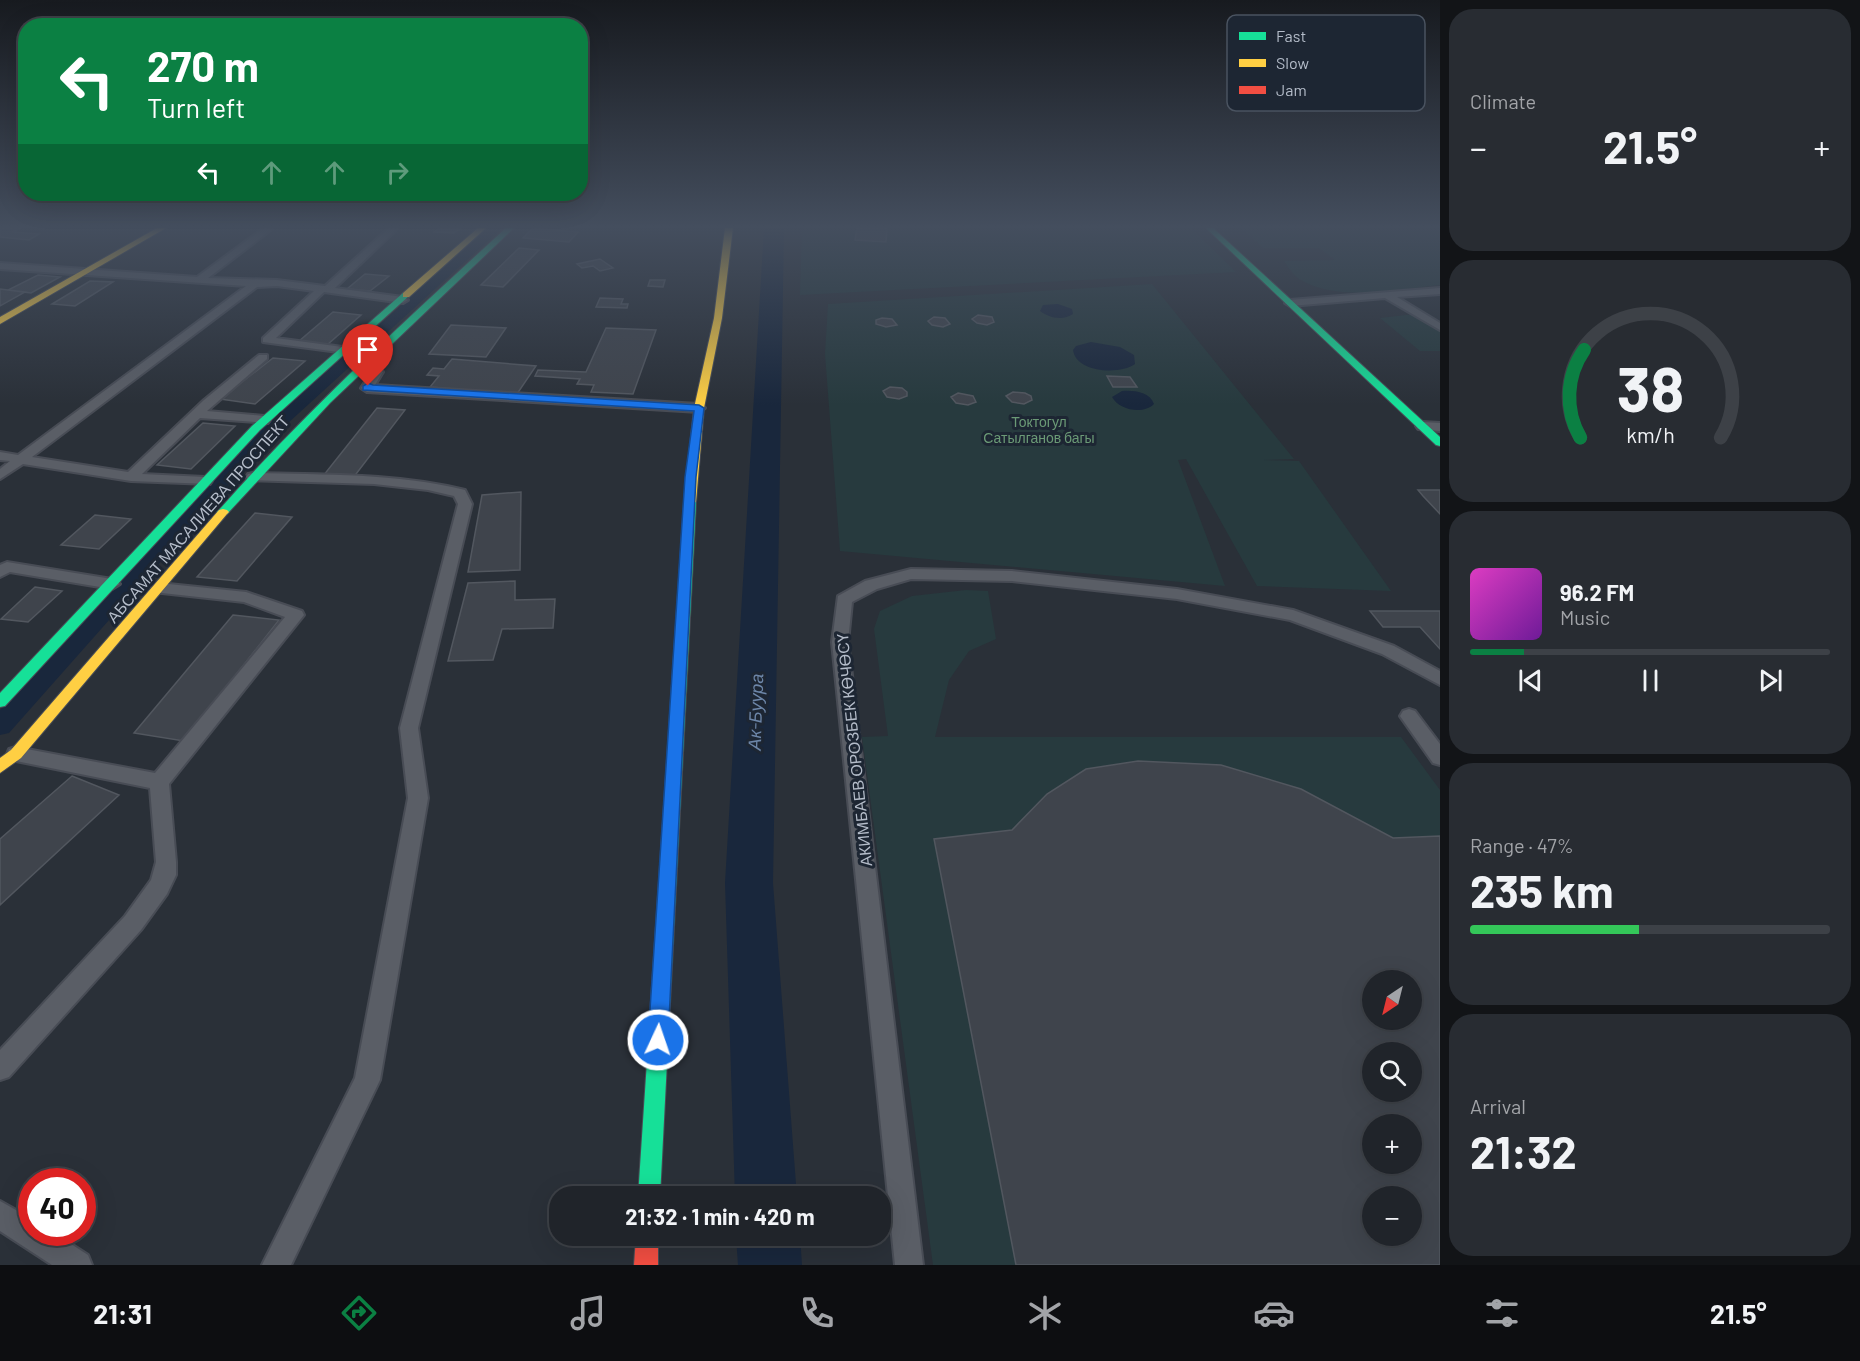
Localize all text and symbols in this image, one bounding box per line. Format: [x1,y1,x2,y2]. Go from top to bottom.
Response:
legend [1227,15,1425,111]
text: Fast [1276,26,1306,45]
text: 270 m [147,40,259,90]
icon: left [48,42,126,120]
text: Slow [1276,53,1309,72]
text: Jam [1276,80,1307,99]
text: Climate [1470,89,1536,113]
text: Turn left [147,91,245,123]
text: 21.5° [1603,119,1697,173]
text: − [1470,127,1487,167]
text: + [1814,127,1830,167]
icon: left [192,156,225,189]
icon: ahead [255,156,288,189]
icon: ahead [318,156,351,189]
icon: right [381,156,414,189]
pin [342,324,393,386]
icon: arrive [351,333,384,366]
text: 38 [1616,350,1684,424]
street label: АБСАМАТ МАСАЛИЕВА ПРОСПЕКТ [102,411,293,626]
park label: Токтогул Сатылганов багы [983,413,1095,446]
text: km/h [1626,423,1674,448]
text: 96.2 FM [1560,579,1634,605]
text: Music [1560,605,1610,629]
street label: АКИМБАЕВ ОРОЗБЕК КӨЧӨСҮ [832,633,875,867]
icon: previous [1514,664,1547,697]
icon: pause [1634,664,1667,697]
icon: next [1754,664,1787,697]
water label: Ак-Буура [743,673,767,752]
text: Range · 47% [1470,833,1574,857]
text: 235 km [1470,863,1614,917]
north arrow [1362,970,1422,1030]
map controls [1362,970,1422,1246]
position arrow [626,1008,690,1072]
button: search [1362,1042,1422,1102]
text: Arrival [1470,1094,1526,1118]
button: + [1362,1114,1422,1174]
text: 21:32 [1470,1124,1577,1178]
speed limit sign: 40 [18,1168,96,1246]
button: − [1362,1186,1422,1246]
text: 21:32 · 1 min · 420 m [625,1203,815,1229]
icon: directions [338,1292,380,1334]
icon: music [567,1292,609,1334]
icon: phone [796,1292,838,1334]
icon: climate [1024,1292,1066,1334]
icon: car [1253,1292,1295,1334]
icon: filters [1481,1292,1523,1334]
text: 21:31 [93,1297,152,1329]
text: 21.5° [1710,1297,1767,1329]

